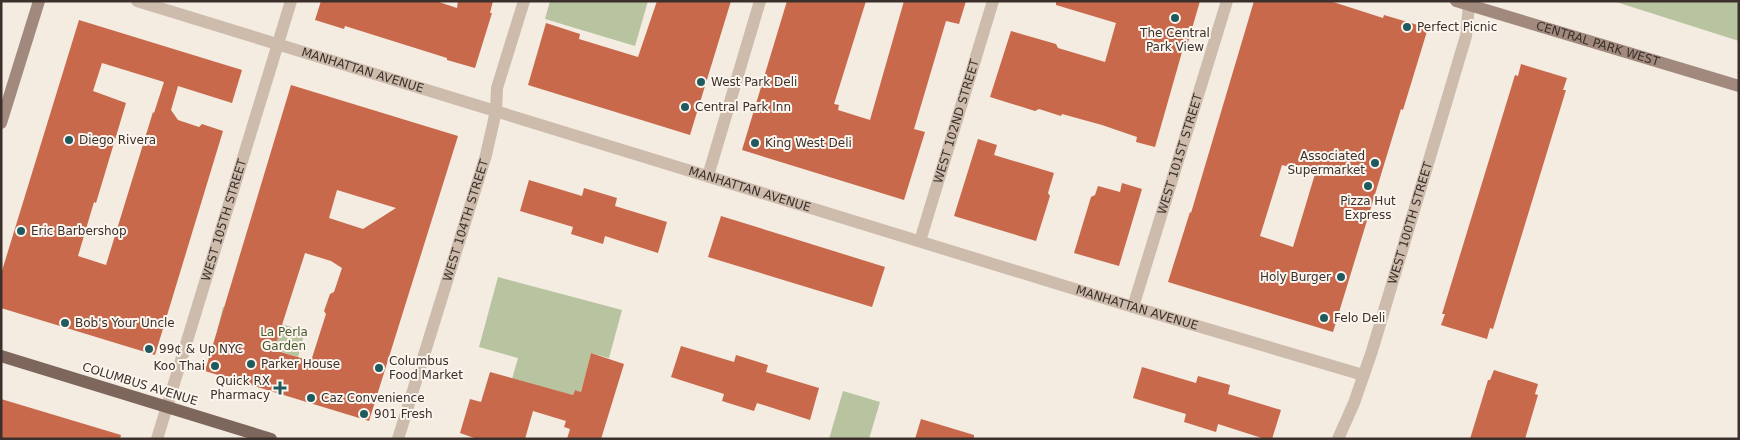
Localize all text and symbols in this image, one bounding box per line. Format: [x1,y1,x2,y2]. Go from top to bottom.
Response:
marker: The Central Park View [1169,12,1181,24]
street label: CENTRAL PARK WEST [1534,18,1662,69]
place label: Perfect Picnic [1417,20,1497,34]
marker: Perfect Picnic [1401,21,1413,33]
place label: The Central Park View [1139,26,1210,54]
street label: MANHATTAN AVENUE [300,45,425,96]
street label: WEST 102ND STREET [931,57,982,185]
place label: West Park Deli [711,75,797,89]
marker: West Park Deli [695,76,707,88]
street label: WEST 101ST STREET [1155,91,1205,216]
place label: Central Park Inn [695,100,791,114]
marker: Central Park Inn [679,101,691,113]
place label: Diego Rivera [79,133,156,147]
marker: Diego Rivera [63,134,75,146]
place label: King West Deli [765,136,852,150]
marker: King West Deli [749,137,761,149]
place label: Associated Supermarket [1287,149,1365,177]
street label: WEST 105TH STREET [199,157,249,283]
street label: WEST 104TH STREET [440,157,491,283]
marker: Associated Supermarket [1369,157,1381,169]
street label: WEST 100TH STREET [1385,159,1435,286]
street label: MANHATTAN AVENUE [687,164,813,215]
marker: Pizza Hut Express [1362,180,1374,192]
place label: Pizza Hut Express [1340,194,1396,222]
place label: Eric Barbershop [31,224,127,238]
marker: Eric Barbershop [15,225,27,237]
place label: Holy Burger [1260,270,1331,284]
marker: Holy Burger [1335,271,1347,283]
street label: MANHATTAN AVENUE [1074,283,1200,333]
place label: Felo Deli [1334,311,1385,325]
marker: Felo Deli [1318,312,1330,324]
place label: Bob's Your Uncle [75,316,175,330]
marker: Bob's Your Uncle [59,317,71,329]
park label: La Perla Garden [260,325,308,353]
place label: 99¢ & Up NYC [159,342,243,356]
marker: 99¢ & Up NYC [143,343,155,355]
place label: Columbus Food Market [389,354,463,382]
place label: Parker House [261,357,340,371]
marker: Parker House [245,358,257,370]
place label: Koo Thai [154,359,205,373]
street label: COLUMBUS AVENUE [81,360,199,408]
marker: Koo Thai [209,360,221,372]
marker: Columbus Food Market [373,362,385,374]
place label: Quick RX Pharmacy [210,374,270,402]
marker: Quick RX Pharmacy [274,382,286,394]
place label: Caz Convenience [321,391,425,405]
marker: Caz Convenience [305,392,317,404]
place label: 901 Fresh [374,407,433,421]
marker: 901 Fresh [358,408,370,420]

